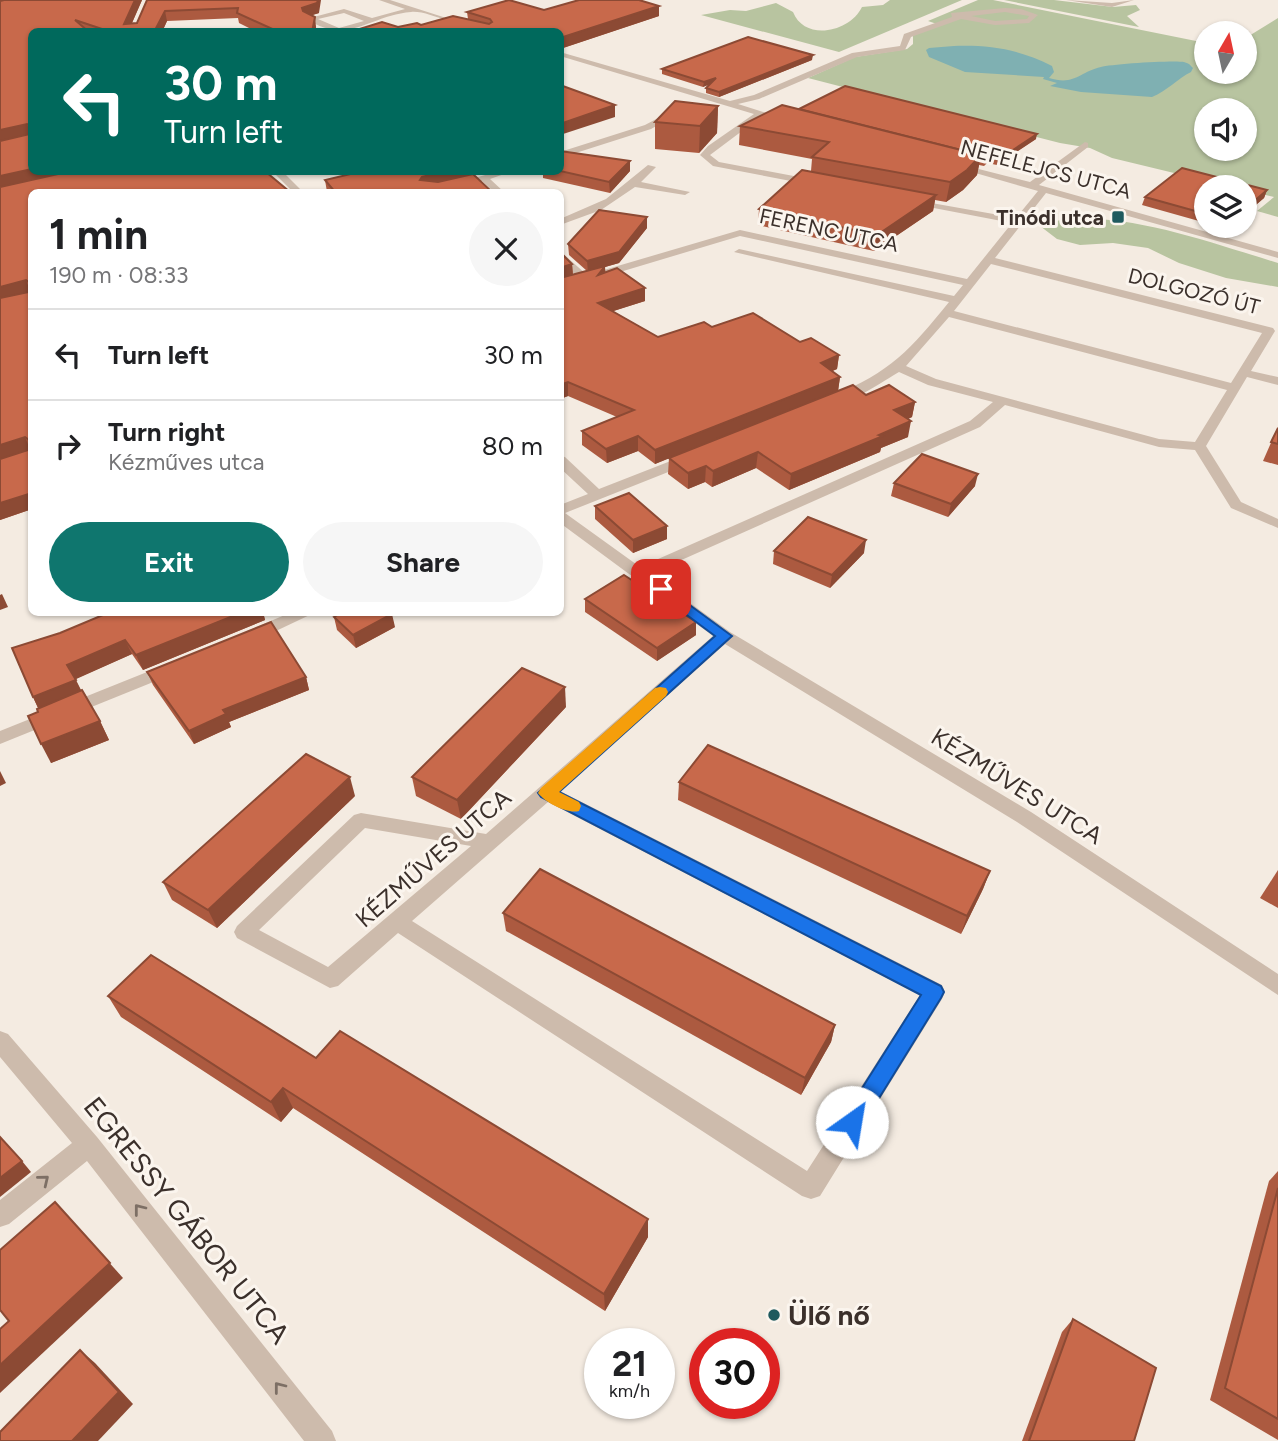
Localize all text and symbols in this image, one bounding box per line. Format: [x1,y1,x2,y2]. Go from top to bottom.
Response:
north arrow [1194,21,1256,84]
map controls [1194,21,1257,238]
text: 30 m [164,53,277,112]
icon: left [49,56,140,147]
button: sound [1194,98,1257,161]
text: Turn left [164,113,283,151]
street label: NEFELEJCS UTCA [958,134,1134,204]
button: layers [1194,175,1257,238]
street label: FERENC UTCA [757,203,901,257]
place label: Tinódi utca [996,205,1104,230]
text: 1 min [49,209,148,260]
marker: Tinódi utca [1110,209,1126,225]
button: close [469,212,543,286]
text: 190 m · 08:33 [49,261,188,289]
street label: DOLGOZÓ ÚT [1125,263,1263,320]
icon: left [49,336,87,374]
text: Turn left [108,339,209,371]
text: 30 m [484,339,543,371]
text: Turn right [108,416,225,448]
icon: right [49,427,87,465]
text: 80 m [482,430,543,462]
text: Kézműves utca [108,448,264,476]
button: Exit [49,522,289,602]
button: Share [303,522,543,602]
pin [631,559,691,619]
icon: arrive [642,570,680,608]
street label: KÉZMŰVES UTCA [926,722,1109,851]
street label: KÉZMŰVES UTCA [349,782,517,933]
position arrow [815,1085,889,1159]
street label: EGRESSY GÁBOR UTCA [77,1090,297,1350]
one-way arrow [36,1176,49,1188]
one-way arrow [134,1204,147,1216]
place label: Ülő nő [788,1298,870,1332]
marker: Ülő nő [766,1307,782,1323]
speed limit sign: 30 [689,1328,780,1419]
text: 21 [612,1343,647,1385]
text: km/h [609,1380,650,1402]
one-way arrow [275,1383,288,1395]

